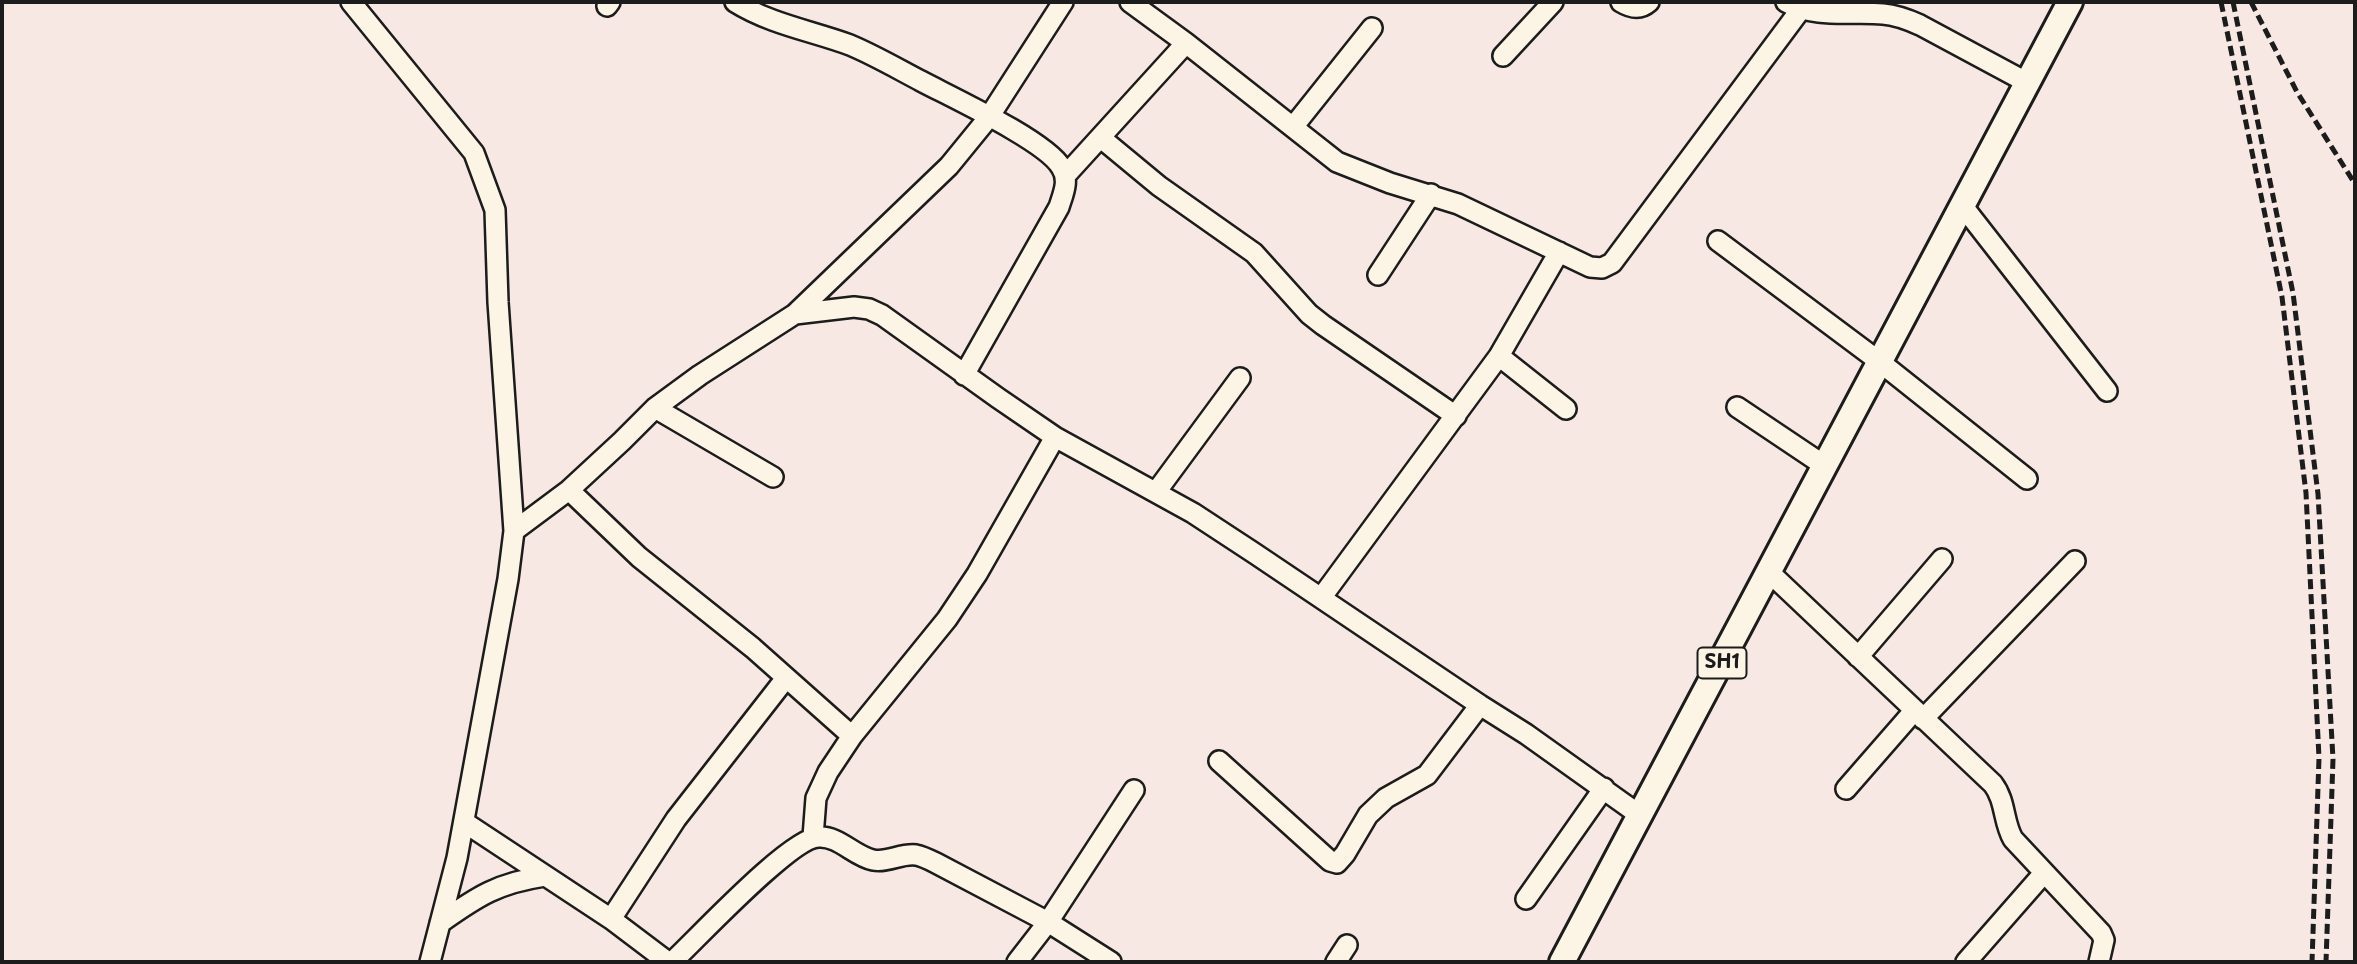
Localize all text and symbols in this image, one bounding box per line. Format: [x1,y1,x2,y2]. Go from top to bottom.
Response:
road number: SH1 [1698,648,1746,678]

